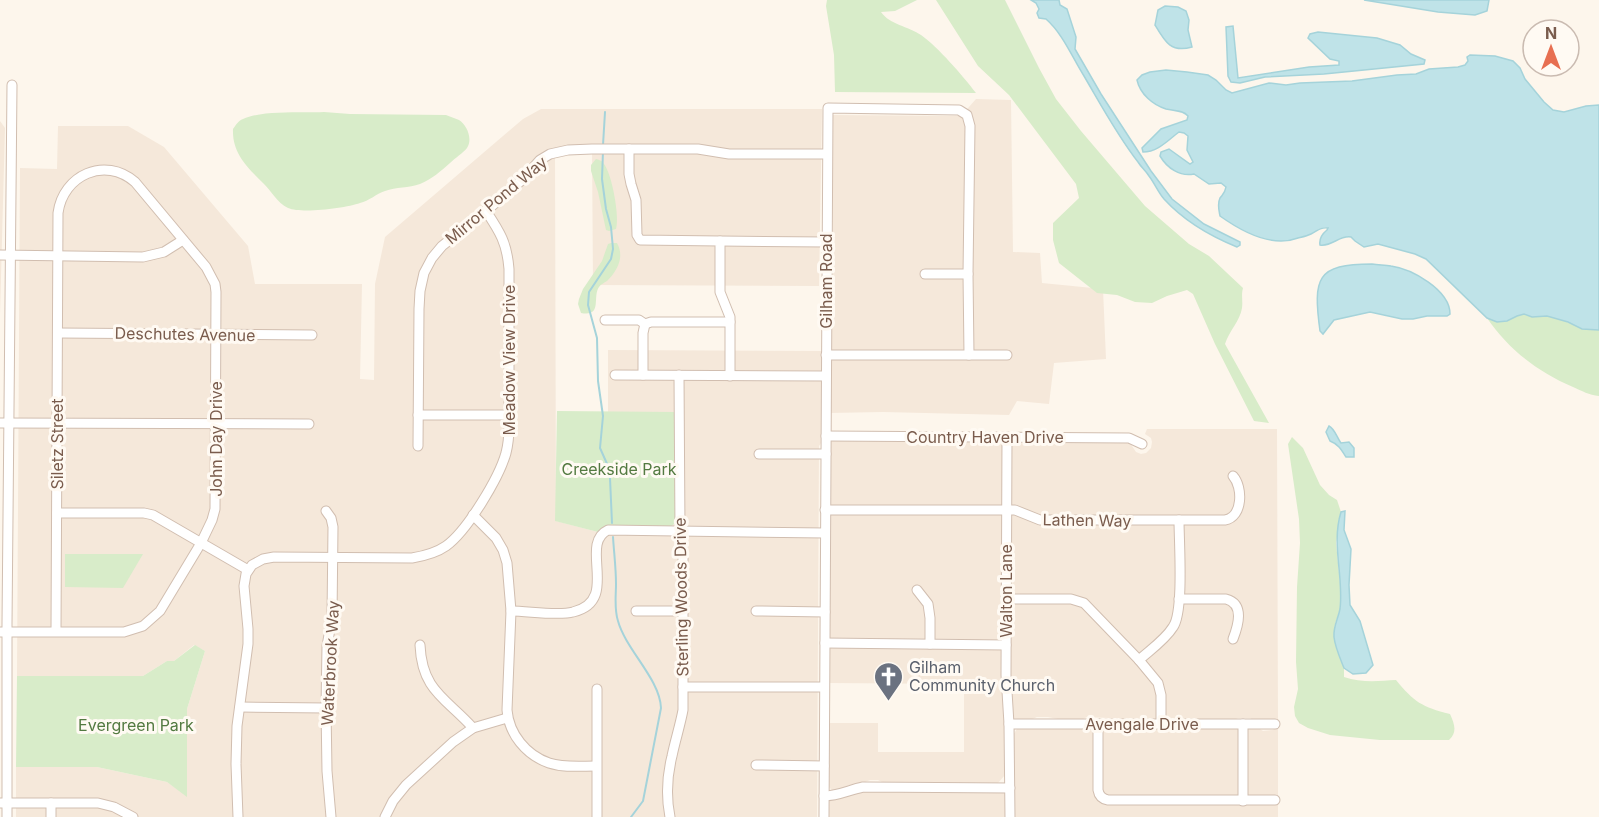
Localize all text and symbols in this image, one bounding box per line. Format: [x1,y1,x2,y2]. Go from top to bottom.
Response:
north arrow [1521,18,1581,78]
text: N [1545,23,1557,43]
street label: Mirror Pond Way [441,152,551,248]
street label: Gilham Road [816,233,836,329]
street label: Meadow View Drive [499,285,519,435]
street label: Deschutes Avenue [114,323,256,345]
street label: John Day Drive [206,381,226,497]
street label: Siletz Street [47,398,67,490]
street label: Country Haven Drive [906,427,1064,447]
park label: Creekside Park [561,459,677,479]
street label: Lathen Way [1042,509,1132,531]
street label: Sterling Woods Drive [670,517,692,677]
street label: Walton Lane [996,544,1016,638]
street label: Waterbrook Way [317,600,343,726]
place label: Gilham Community Church [909,657,1055,695]
church icon: Gilham Community Church [872,660,904,702]
street label: Avengale Drive [1085,714,1199,734]
park label: Evergreen Park [78,715,194,735]

